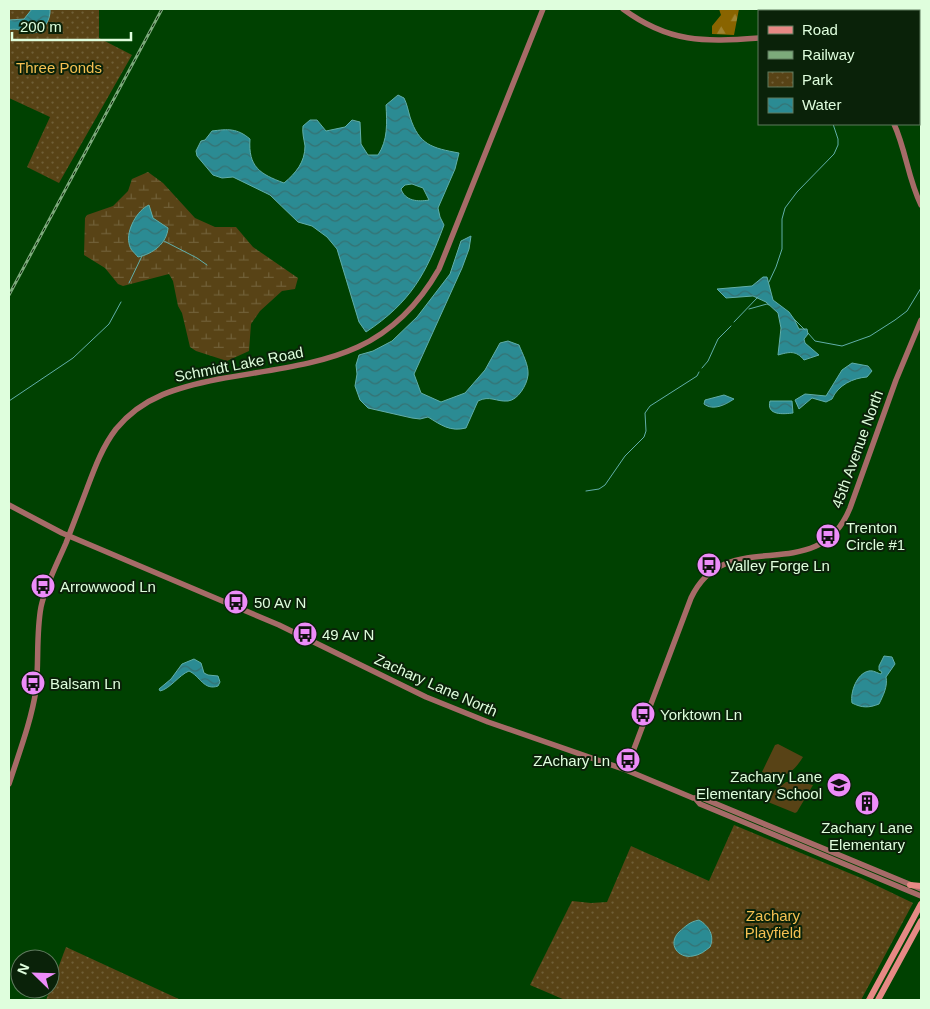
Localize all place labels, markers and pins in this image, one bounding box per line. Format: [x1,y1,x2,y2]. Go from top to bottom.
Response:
place label: Trenton Circle #1 [846,519,905,553]
bus stop icon: Trenton Circle #1 [815,523,841,549]
bus stop icon: Valley Forge Ln [696,552,722,578]
place label: Valley Forge Ln [726,557,830,574]
bus stop icon: Arrowwood Ln [30,573,56,599]
place label: Arrowwood Ln [60,578,156,595]
bus stop icon: 50 Av N [223,589,249,615]
place label: 50 Av N [254,594,306,611]
bus stop icon: 49 Av N [292,621,318,647]
place label: 49 Av N [322,626,374,643]
bus stop icon: Balsam Ln [20,670,46,696]
place label: Balsam Ln [50,675,121,692]
bus stop icon: Yorktown Ln [630,701,656,727]
place label: Yorktown Ln [660,706,742,723]
bus stop icon: ZAchary Ln [615,747,641,773]
place label: ZAchary Ln [533,752,610,769]
place label: Zachary Lane Elementary School [696,768,822,802]
school or university icon: Zachary Lane Elementary School [826,772,852,798]
building icon: Zachary Lane Elementary [854,790,880,816]
place label: Zachary Lane Elementary [821,819,913,853]

